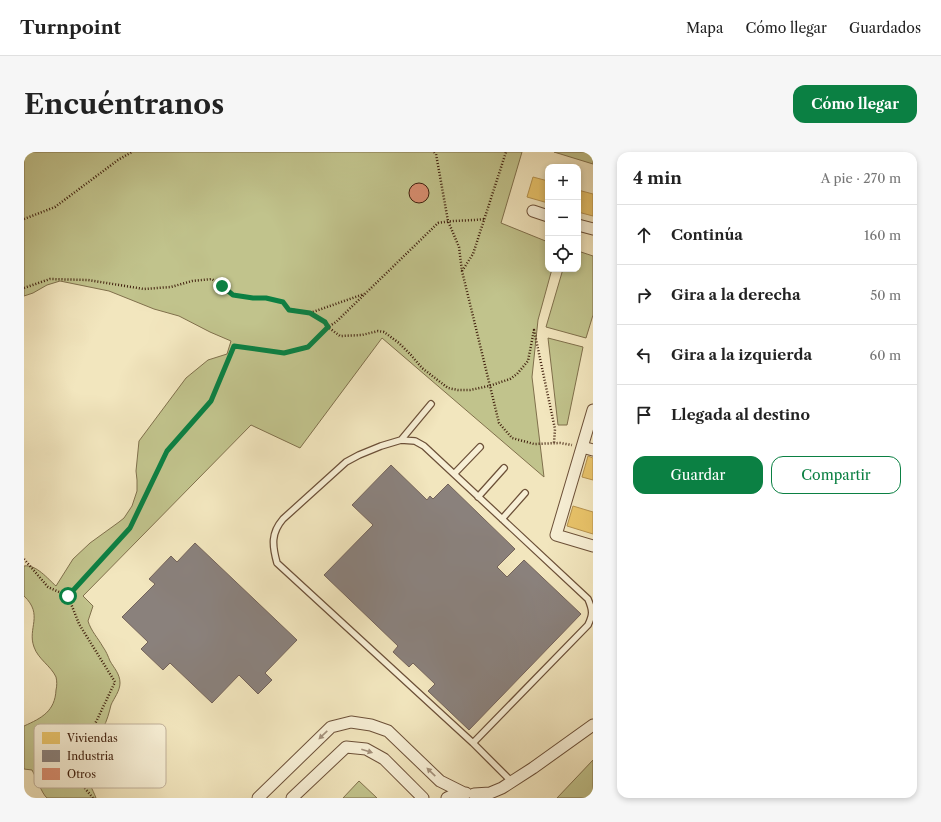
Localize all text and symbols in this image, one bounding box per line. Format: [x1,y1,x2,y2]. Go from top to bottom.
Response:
text: Turnpoint [20,16,121,39]
text: Mapa [686,19,723,37]
text: Cómo llegar [745,19,827,37]
text: Guardados [849,19,921,37]
button: Cómo llegar [793,85,917,123]
text: Encuéntranos [24,87,224,121]
map controls [545,164,581,272]
button: + [545,164,581,200]
text: 4 min [633,168,682,188]
text: A pie · 270 m [821,170,901,186]
button: − [545,200,581,236]
icon: ahead [633,224,655,246]
text: Continúa [671,225,743,244]
text: 160 m [864,227,901,243]
button: locate [545,236,581,272]
route end [213,277,231,295]
icon: right [633,284,655,306]
text: Gira a la derecha [671,285,801,304]
text: 50 m [870,287,901,303]
icon: left [633,344,655,366]
text: Gira a la izquierda [671,345,812,364]
text: 60 m [870,347,901,363]
icon: arrive [633,404,655,426]
text: Llegada al destino [671,405,810,424]
button: Guardar [633,456,763,494]
button: Compartir [771,456,901,494]
route start [59,587,77,605]
legend [34,724,166,788]
one-way arrow [318,730,328,740]
text: Viviendas [66,731,118,745]
one-way arrow [361,748,373,754]
text: Industria [67,749,114,763]
text: Otros [67,767,96,781]
one-way arrow [426,767,436,777]

